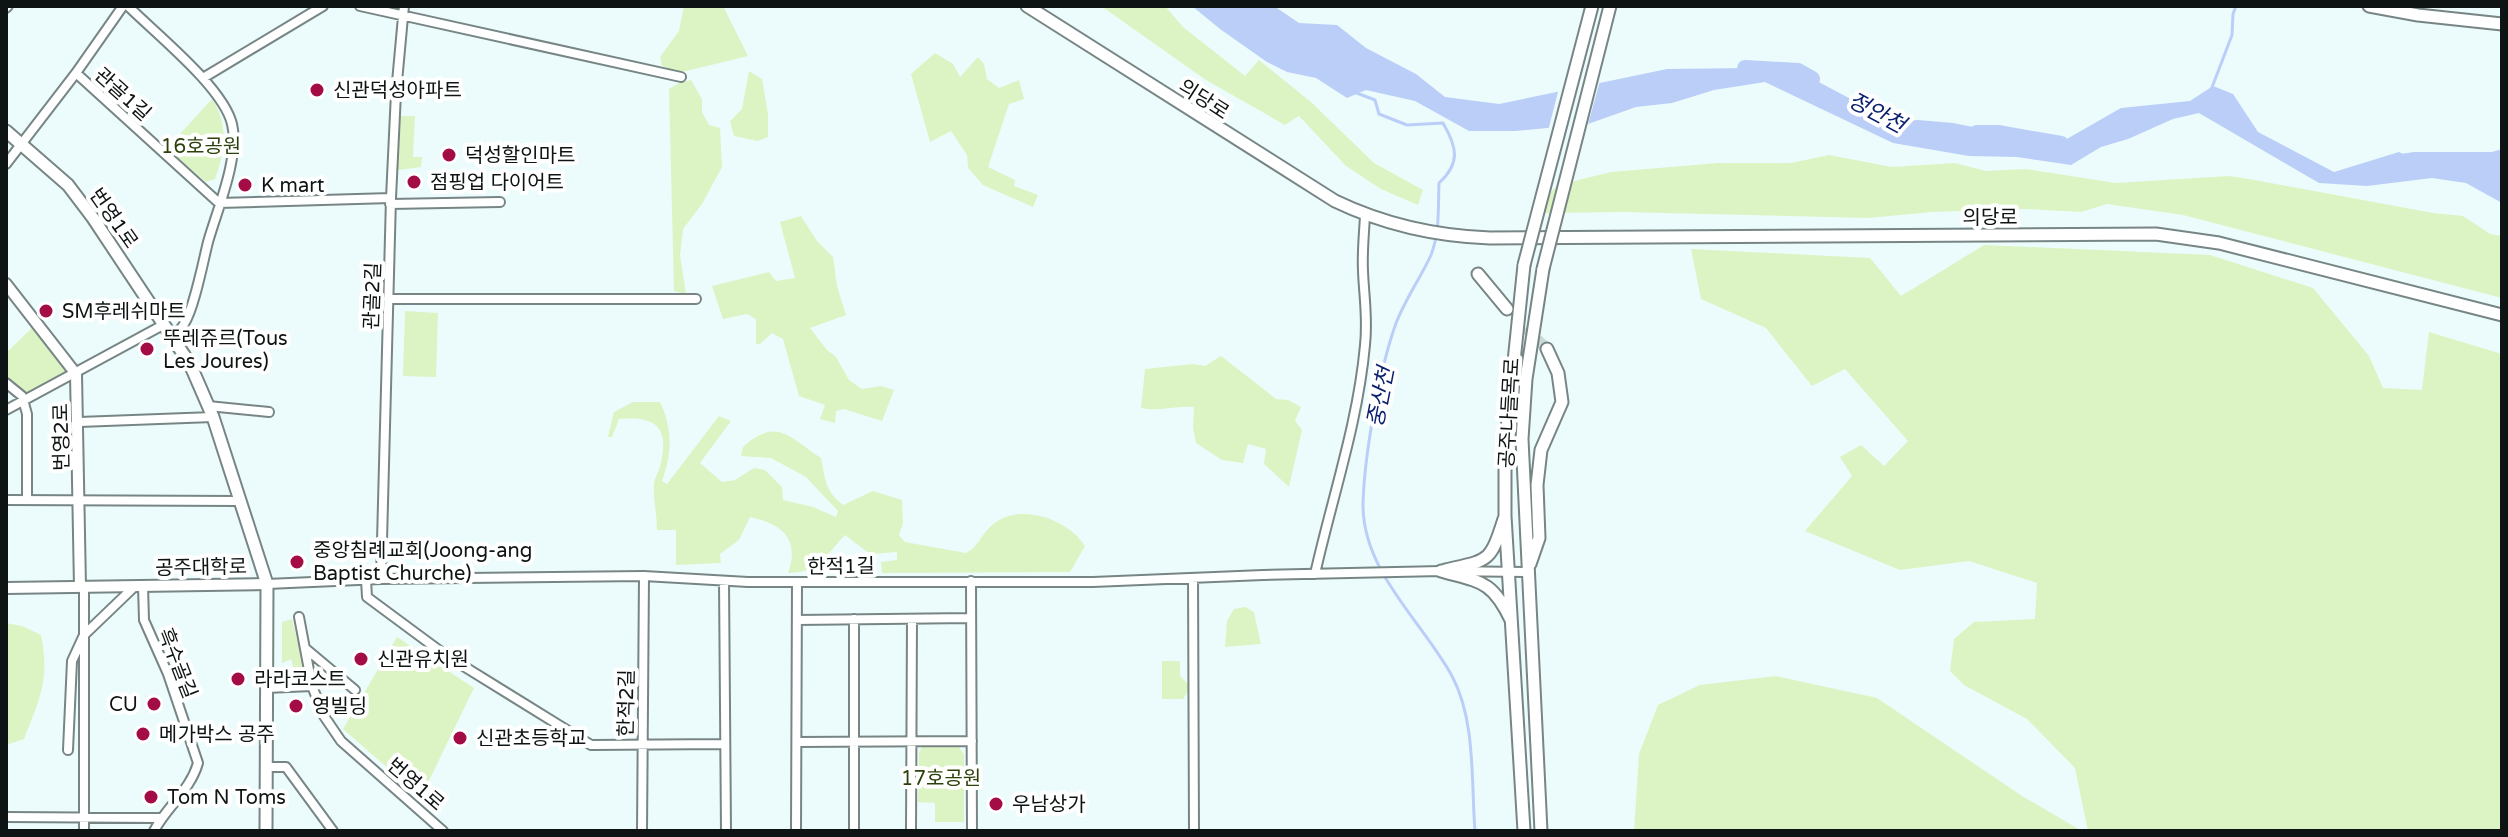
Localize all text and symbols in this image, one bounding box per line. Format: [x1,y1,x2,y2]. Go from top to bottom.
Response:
street label: 관골1길 [89,63,156,126]
street label: 의당로 [1174,75,1233,125]
place label: 신관덕성아파트 [333,79,462,103]
marker: 신관덕성아파트 [308,81,326,99]
water label: 정안천 [1844,87,1912,140]
park label: 16호공원 [161,135,241,159]
place label: 덕성할인마트 [465,144,575,168]
marker: 덕성할인마트 [440,146,458,164]
place label: 점핑업 다이어트 [430,171,564,195]
marker: 점핑업 다이어트 [405,173,423,191]
place label: K mart [261,174,325,198]
marker: K mart [236,176,254,194]
street label: 번영1로 [84,184,142,253]
street label: 의당로 [1962,206,2018,230]
street label: 관골2길 [360,262,386,330]
place label: SM후레쉬마트 [62,300,186,324]
marker: SM후레쉬마트 [37,302,55,320]
place label: 뚜레쥬르(Tous Les Joures) [163,327,288,374]
marker: 뚜레쥬르(Tous Les Joures) [138,340,156,358]
street label: 공주나들목로 [1495,357,1525,469]
water label: 중산천 [1362,362,1400,429]
street label: 번영2로 [49,403,75,471]
place label: 중앙침례교회(Joong-ang Baptist Churche) [313,539,532,586]
marker: 중앙침례교회(Joong-ang Baptist Churche) [288,553,306,571]
street label: 한적1길 [807,554,875,580]
street label: 공주대학로 [155,555,247,581]
street label: 흑수골길 [153,625,201,702]
place label: 신관유치원 [377,648,469,672]
marker: 신관유치원 [352,650,370,668]
place label: 라라코스트 [254,668,346,692]
street label: 한적2길 [614,669,640,737]
marker: 라라코스트 [229,670,247,688]
place label: CU [109,693,138,717]
marker: CU [145,695,163,713]
place label: 영빌딩 [312,695,367,719]
marker: 영빌딩 [287,697,305,715]
place label: 메가박스 공주 [159,723,275,747]
marker: 메가박스 공주 [134,725,152,743]
place label: 신관초등학교 [476,727,586,751]
marker: 신관초등학교 [451,729,469,747]
street label: 번영1로 [382,753,449,816]
park label: 17호공원 [901,767,981,791]
place label: Tom N Toms [167,786,286,810]
marker: Tom N Toms [142,788,160,806]
place label: 우남상가 [1012,793,1086,817]
marker: 우남상가 [987,795,1005,813]

